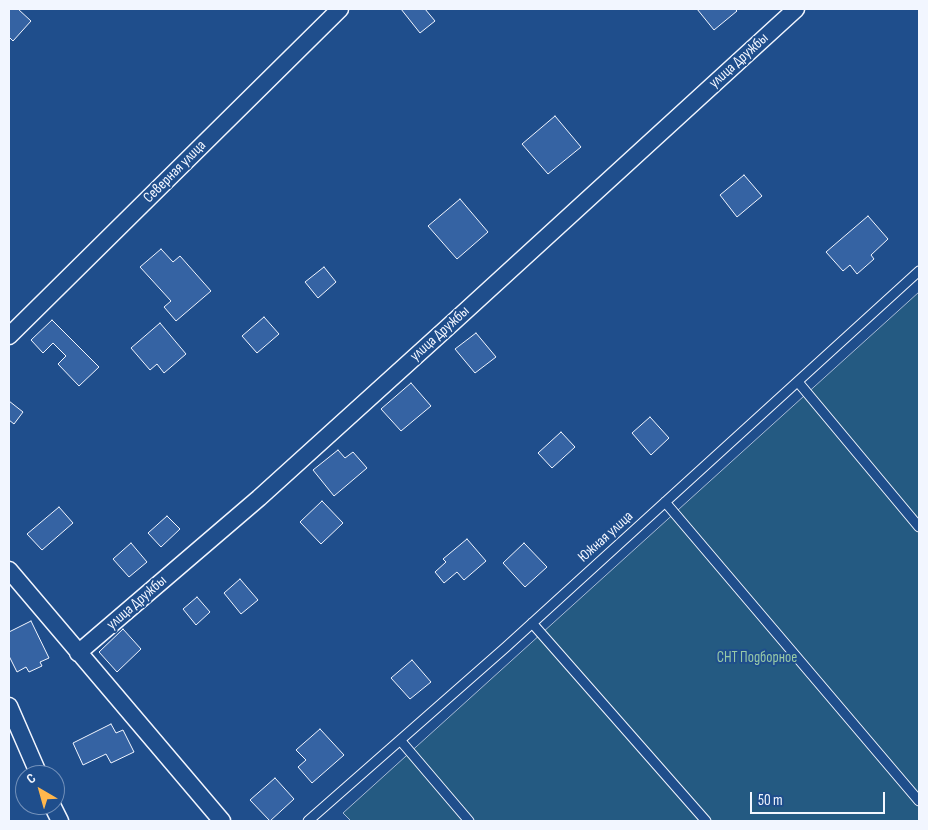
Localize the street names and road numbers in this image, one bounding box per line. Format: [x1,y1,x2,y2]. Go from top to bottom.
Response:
street label: улица Дружбы [706,30,772,92]
street label: Северная улица [140,137,210,207]
street label: улица Дружбы [407,303,473,365]
street label: Южная улица [575,508,637,566]
street label: улица Дружбы [103,572,171,634]

